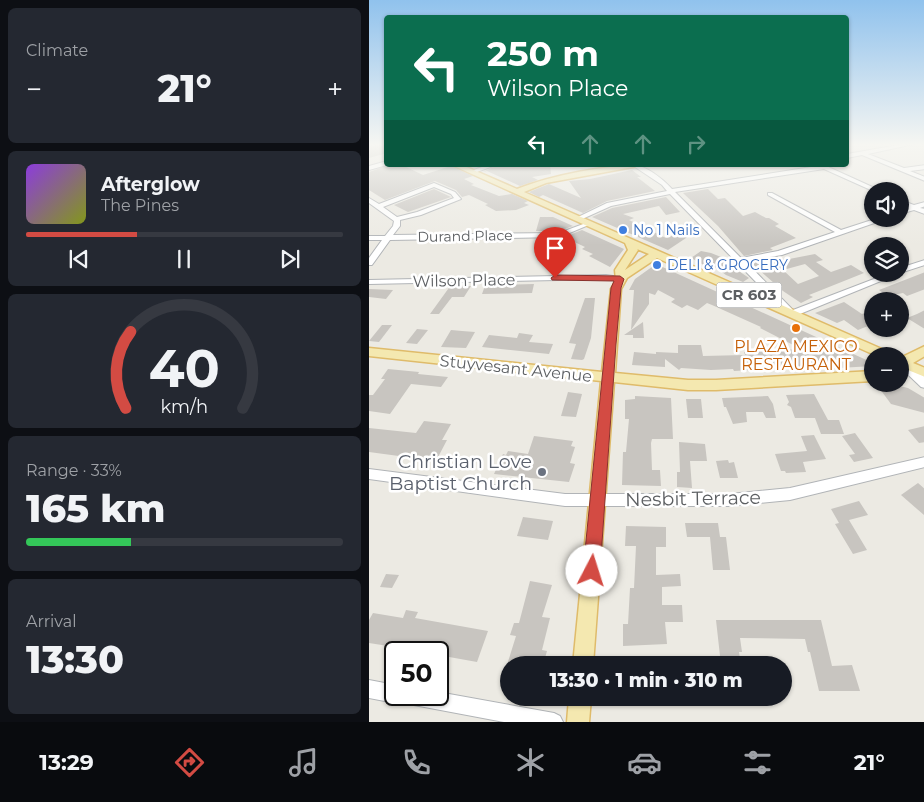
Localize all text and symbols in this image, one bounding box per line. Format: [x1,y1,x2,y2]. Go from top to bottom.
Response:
text: 250 m [487,32,599,75]
icon: left [404,35,469,100]
text: Climate [26,41,88,60]
text: 21° [158,65,212,112]
text: − [26,72,42,106]
text: + [327,72,343,106]
text: Wilson Place [487,75,628,102]
icon: left [523,130,551,158]
icon: ahead [576,130,604,158]
icon: ahead [629,130,657,158]
icon: right [682,130,710,158]
text: Afterglow [101,173,200,196]
map controls [864,182,909,392]
button: sound [864,182,909,227]
text: The Pines [101,196,179,215]
place label: No 1 Nails [633,221,700,239]
marker: No 1 Nails [617,224,629,236]
street label: Durand Place [417,226,513,246]
pin [534,227,576,278]
icon: arrive [541,234,569,262]
button: layers [864,237,909,282]
icon: previous [65,245,93,273]
icon: pause [170,245,198,273]
icon: next [276,245,304,273]
place label: DELI & GROCERY [667,256,788,274]
marker: DELI & GROCERY [651,259,663,271]
street label: Wilson Place [412,270,516,291]
road number: CR 603 [717,282,781,308]
button: + [864,292,909,337]
marker: PLAZA MEXICO RESTAURANT [790,322,802,334]
text: 40 [149,337,220,400]
place label: PLAZA MEXICO RESTAURANT [734,337,858,374]
button: − [864,347,909,392]
street label: Stuyvesant Avenue [439,351,593,386]
text: km/h [161,396,208,417]
place label: Christian Love Baptist Church [389,450,532,495]
text: Range · 33% [26,461,122,480]
marker: Christian Love Baptist Church [536,466,548,478]
text: 165 km [26,485,166,532]
street label: Nesbit Terrace [625,486,761,511]
position arrow [565,544,617,596]
text: Arrival [26,612,76,631]
text: 13:30 [26,636,124,683]
speed limit sign: 50 [384,641,449,706]
text: 13:30 · 1 min · 310 m [549,669,743,692]
icon: directions [172,745,207,780]
icon: music [286,745,321,780]
icon: phone [399,745,434,780]
icon: climate [513,745,548,780]
icon: car [627,745,662,780]
icon: filters [740,745,775,780]
text: 13:29 [39,749,94,776]
text: 21° [854,749,885,776]

